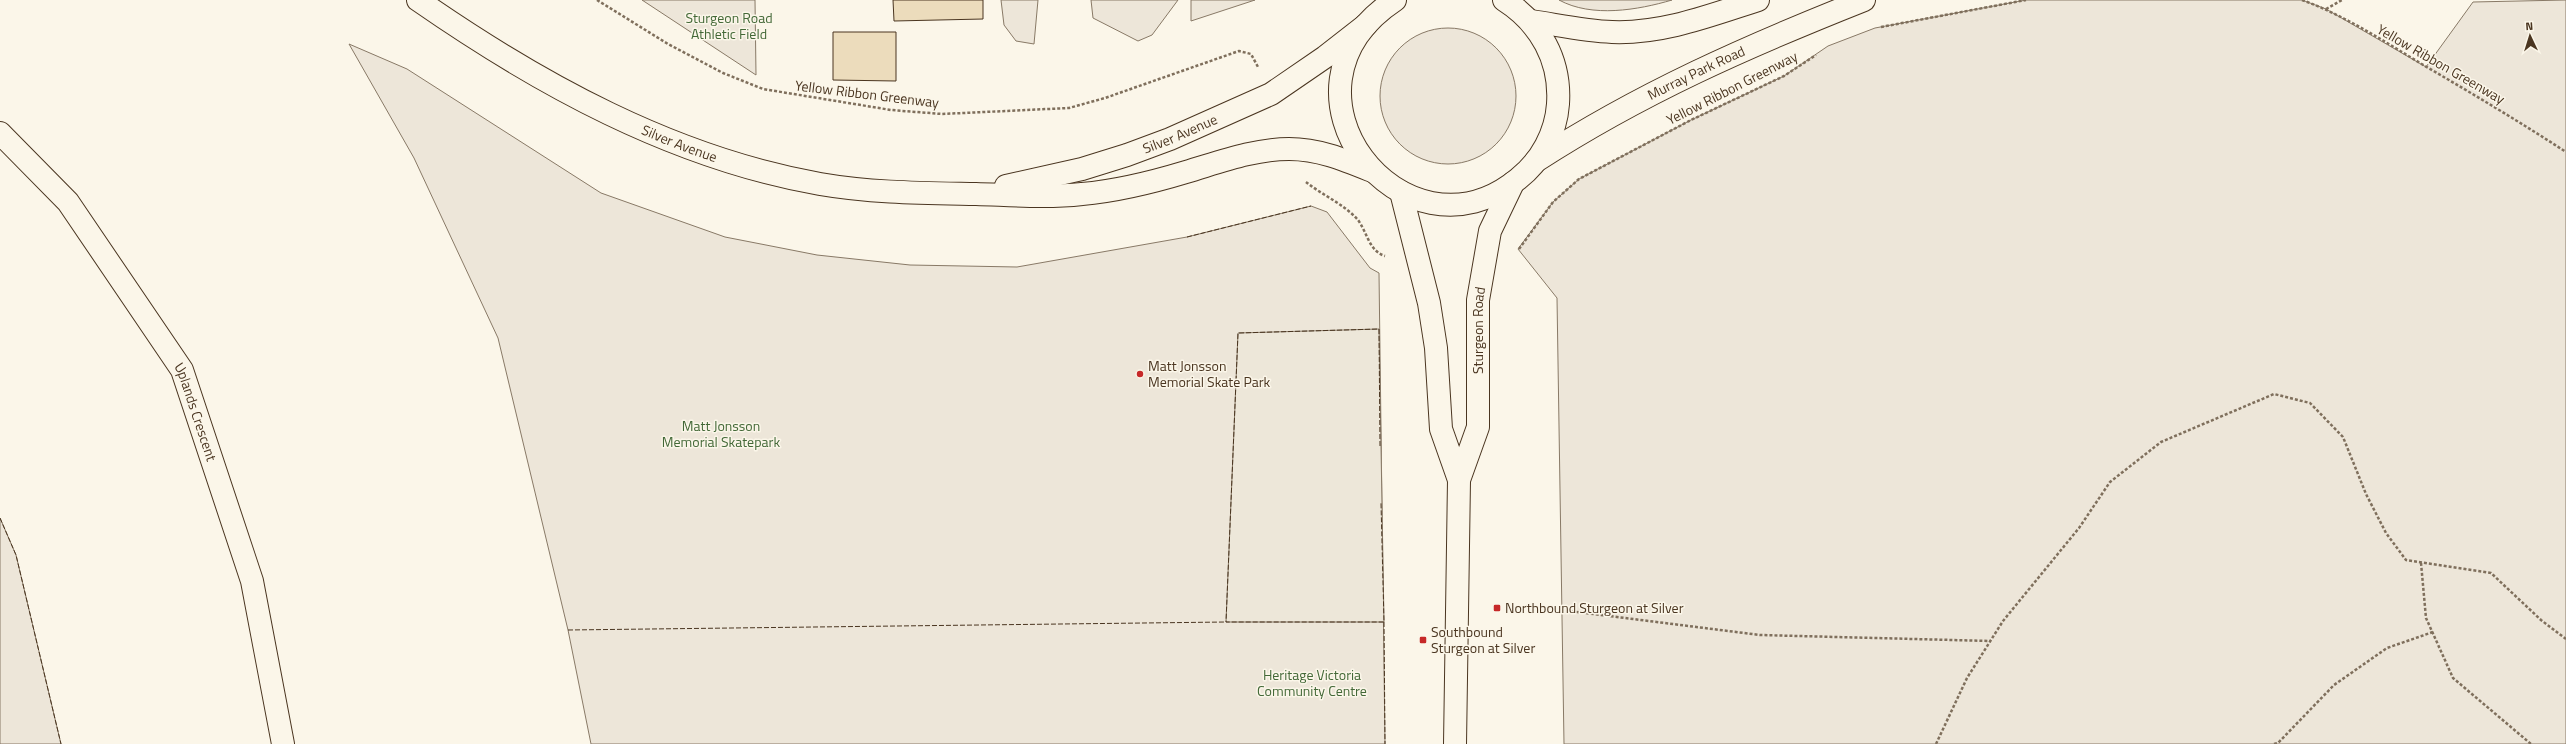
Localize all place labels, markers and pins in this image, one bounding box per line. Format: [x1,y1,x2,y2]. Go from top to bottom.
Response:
place label: Matt Jonsson Memorial Skate Park [1148,355,1271,392]
marker: Matt Jonsson Memorial Skate Park [1135,369,1145,379]
place label: Northbound Sturgeon at Silver [1505,597,1684,618]
marker: Northbound Sturgeon at Silver [1492,603,1502,613]
place label: Southbound Sturgeon at Silver [1431,621,1535,658]
marker: Southbound Sturgeon at Silver [1418,635,1428,645]

